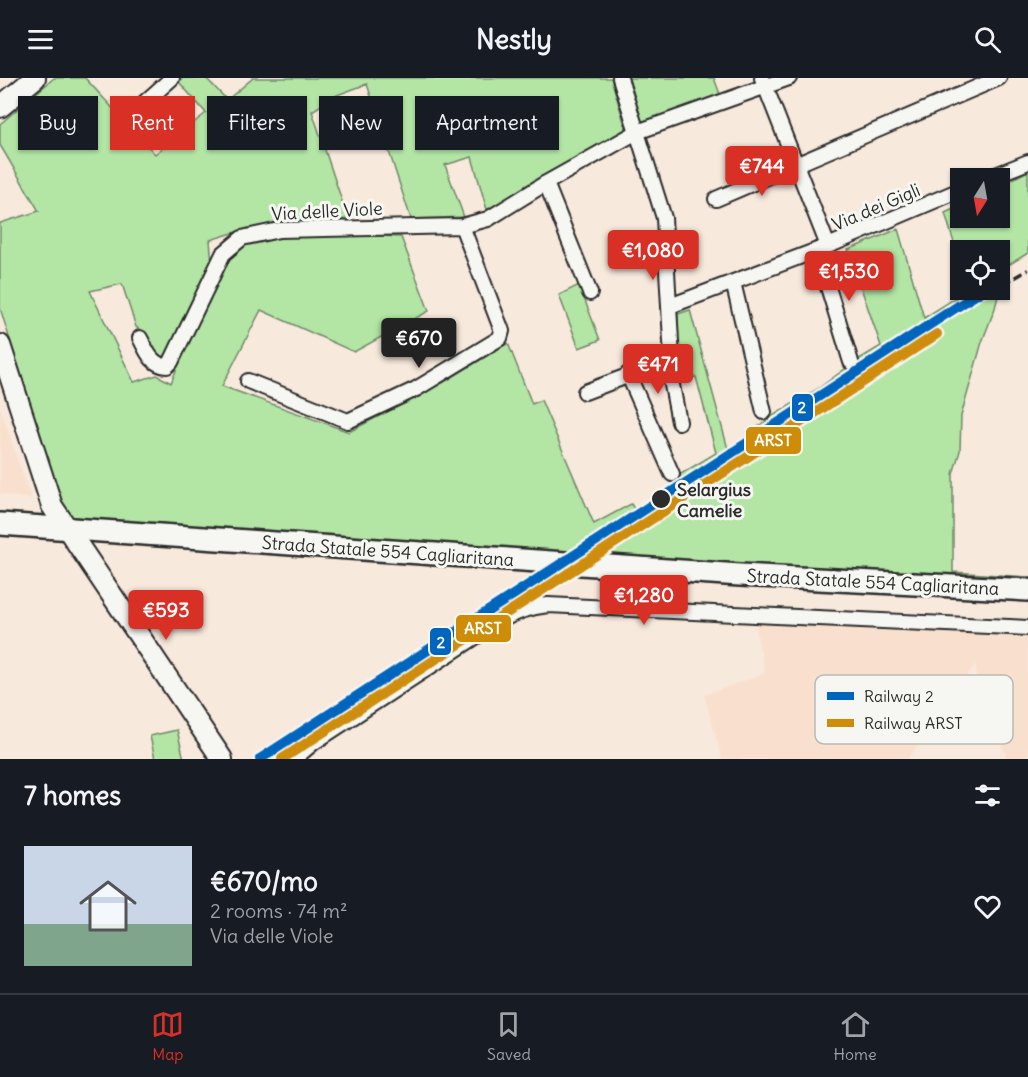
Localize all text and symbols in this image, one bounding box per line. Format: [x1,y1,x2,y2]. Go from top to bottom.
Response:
text: Nestly [476,22,552,56]
icon: menu [24,23,57,56]
icon: search [971,23,1004,56]
chip: Buy [18,96,98,150]
chip: Rent [110,96,195,150]
chip: Filters [207,96,307,150]
chip: New [319,96,403,150]
chip: Apartment [415,96,559,150]
pin: €744 [726,146,798,197]
text: €744 [739,153,785,178]
north arrow [950,168,1010,228]
map controls [950,168,1010,300]
street label: Via dei Gigli [828,178,924,236]
street label: Via delle Viole [271,197,383,225]
pin: €1,080 [604,230,702,281]
text: €1,080 [622,237,684,262]
button: locate [950,240,1010,300]
pin: €1,530 [800,251,898,302]
text: €1,530 [819,258,879,283]
pin: €670 [383,318,455,369]
text: €670 [395,325,443,350]
pin: €471 [622,344,694,395]
text: €471 [637,351,679,376]
line badge: 2 [791,393,814,422]
text: 2 [798,397,807,417]
line badge: ARST [745,426,802,455]
text: ARST [754,430,792,450]
place label: Selargius Camelie [677,478,751,522]
marker: Selargius Camelie [650,488,672,510]
street label: Strada Statale 554 Cagliaritana [261,531,515,571]
street label: Strada Statale 554 Cagliaritana [746,564,1000,600]
pin: €1,280 [595,575,693,626]
text: €1,280 [614,582,674,607]
pin: €593 [130,590,202,641]
text: €593 [142,597,190,622]
line badge: ARST [455,614,512,643]
text: ARST [464,618,502,638]
line badge: 2 [429,627,452,656]
text: 2 [437,632,446,652]
legend [815,675,1013,744]
text: Railway 2 [864,686,934,706]
text: Railway ARST [864,713,963,733]
text: 7 homes [24,779,121,812]
icon: filters [971,779,1004,812]
text: €670/mo [210,865,318,898]
icon: home [72,870,144,942]
icon: heart [971,890,1004,923]
text: 2 rooms · 74 m² [210,898,347,923]
text: Via delle Viole [210,923,334,948]
tab: Map [151,1008,184,1064]
tab: Saved [487,1008,531,1064]
tab: Home [834,1008,877,1064]

